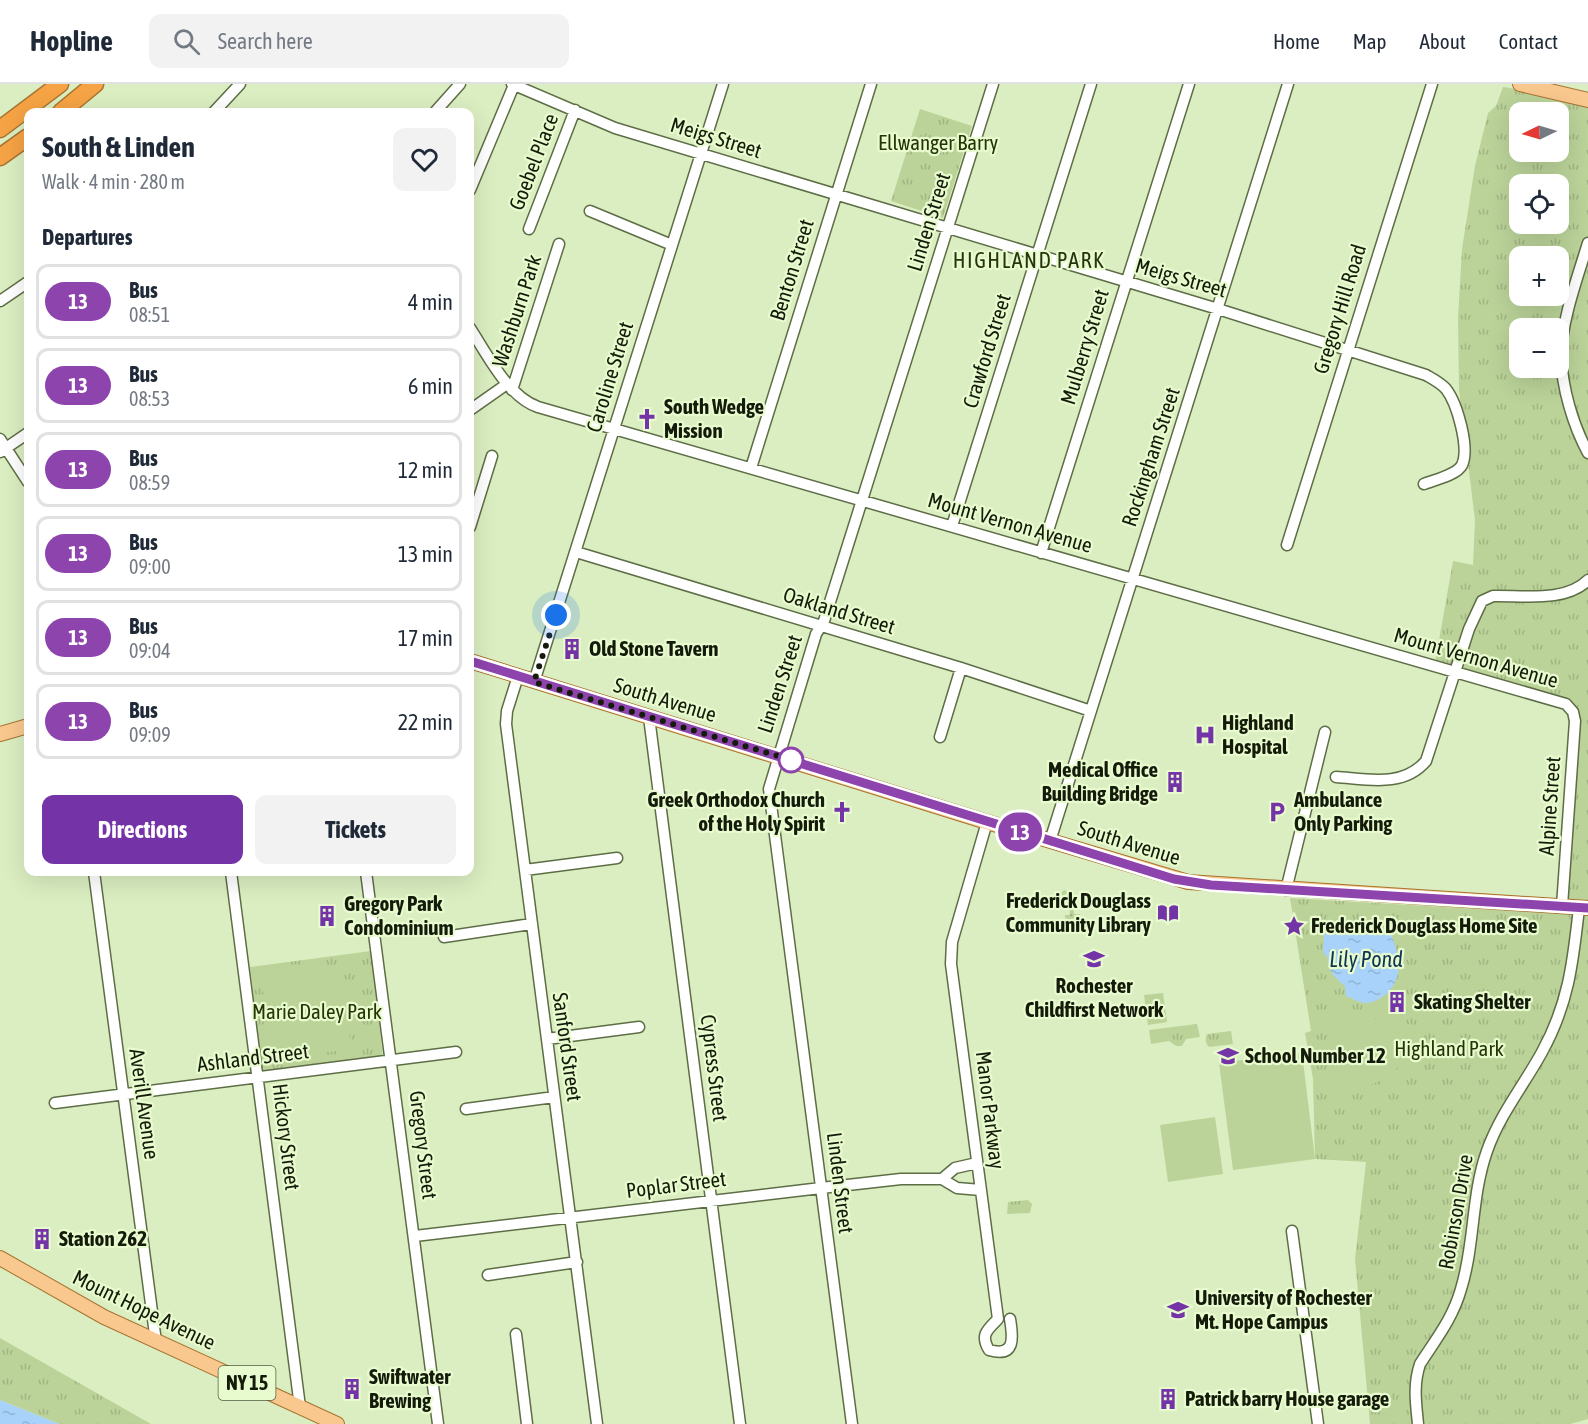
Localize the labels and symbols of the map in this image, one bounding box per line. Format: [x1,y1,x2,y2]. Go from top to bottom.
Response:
north arrow [1509,102,1569,162]
street label: Goebel Place [504,110,562,213]
street label: Meigs Street [668,112,765,162]
park label: Ellwanger Barry [878,130,998,154]
street label: Linden Street [902,170,954,274]
street label: Benton Street [764,216,818,323]
street label: Gregory Hill Road [1308,241,1370,376]
district label: HIGHLAND PARK [953,247,1105,273]
street label: Washburn Park [487,252,545,370]
street label: Meigs Street [1133,253,1230,302]
street label: Mulberry Street [1055,286,1113,407]
street label: Crawford Street [957,291,1015,411]
street label: Caroline Street [581,319,637,435]
street label: Rockingham Street [1116,384,1184,529]
place label: South Wedge Mission [664,394,764,442]
church icon: South Wedge Mission [635,407,659,431]
street label: Mount Vernon Avenue [925,487,1095,557]
street label: Oakland Street [780,582,898,638]
your location [541,600,571,630]
street label: Mount Vernon Avenue [1391,622,1561,692]
street label: Linden Street [752,632,806,736]
place label: Old Stone Tavern [589,636,718,660]
building icon: Old Stone Tavern [560,637,584,661]
street label: South Avenue [611,672,720,726]
place label: Highland Hospital [1222,710,1294,758]
hospital icon: Highland Hospital [1193,723,1217,747]
unlabelled marker [778,747,804,773]
street label: Alpine Street [1534,756,1564,856]
place label: Medical Office Building Bridge [1042,757,1158,805]
building icon: Medical Office Building Bridge [1163,770,1187,794]
place label: Greek Orthodox Church of the Holy Spirit [647,787,825,835]
place label: Ambulance Only Parking [1293,787,1393,835]
church icon: Greek Orthodox Church of the Holy Spirit [830,800,854,824]
parking icon: Ambulance Only Parking [1265,800,1289,824]
line badge: 13 [993,812,1047,852]
street label: South Avenue [1075,815,1184,869]
place label: Frederick Douglass Community Library [1005,888,1152,936]
place label: Gregory Park Condominium [344,891,454,939]
library icon: Frederick Douglass Community Library [1156,901,1180,925]
building icon: Gregory Park Condominium [315,904,339,928]
place label: Frederick Douglass Home Site [1311,913,1538,937]
place icon: Frederick Douglass Home Site [1282,914,1306,938]
water label: Lily Pond [1329,946,1403,972]
school or university icon: Rochester Childfirst Network [1082,947,1106,971]
place label: Rochester Childfirst Network [1025,973,1164,1021]
place label: Skating Shelter [1414,989,1531,1013]
building icon: Skating Shelter [1385,990,1409,1014]
street label: Sanford Street [548,991,587,1103]
park label: Marie Daley Park [252,999,382,1023]
street label: Cypress Street [697,1013,733,1123]
park label: Highland Park [1394,1036,1504,1060]
street label: Ashland Street [196,1038,310,1076]
place label: School Number 12 [1245,1043,1386,1067]
school or university icon: School Number 12 [1216,1044,1240,1068]
street label: Averill Avenue [125,1047,165,1161]
street label: Manor Parkway [972,1049,1010,1171]
street label: Hickory Street [269,1082,305,1192]
street label: Gregory Street [405,1089,443,1201]
street label: Linden Street [823,1131,859,1235]
street label: Robinson Drive [1433,1152,1477,1271]
street label: Poplar Street [625,1166,727,1202]
place label: Station 262 [59,1226,147,1250]
building icon: Station 262 [30,1227,54,1251]
street label: Mount Hope Avenue [69,1264,220,1354]
place label: University of Rochester Mt. Hope Campus [1195,1285,1373,1333]
school or university icon: University of Rochester Mt. Hope Campus [1166,1298,1190,1322]
place label: Swiftwater Brewing [369,1364,451,1412]
road number: NY 15 [218,1366,276,1400]
building icon: Swiftwater Brewing [340,1377,364,1401]
place label: Patrick barry House garage [1185,1386,1389,1410]
building icon: Patrick barry House garage [1156,1387,1180,1411]

